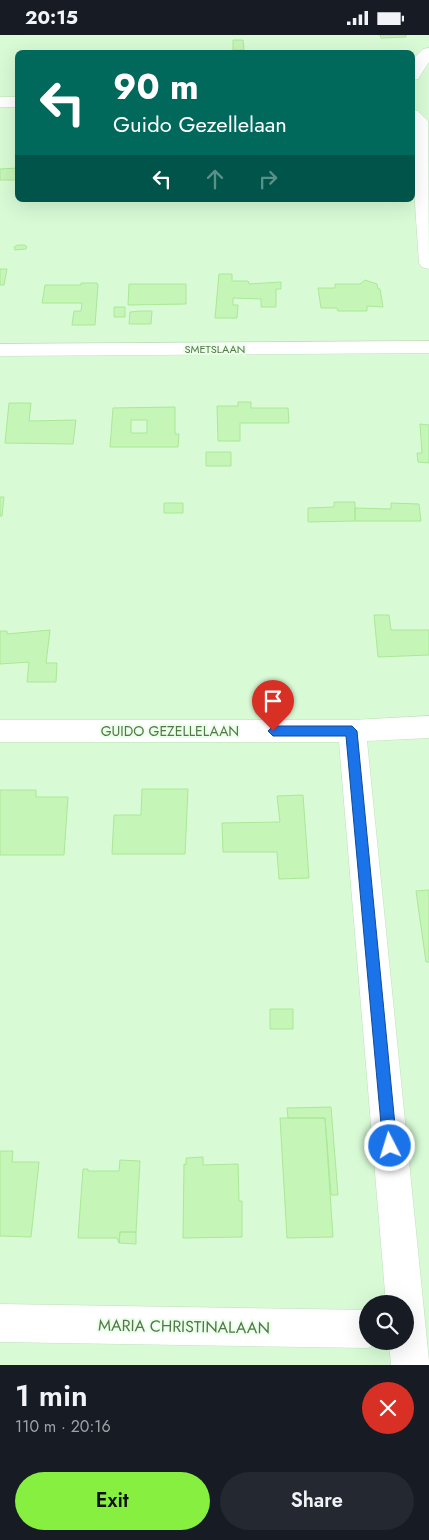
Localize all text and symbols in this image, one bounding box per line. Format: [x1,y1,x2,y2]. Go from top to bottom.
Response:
text: 20:15 [25,4,78,31]
text: 90 m [113,62,199,112]
icon: left [30,70,95,135]
text: Guido Gezellelaan [113,108,287,140]
icon: left [148,165,176,193]
icon: ahead [201,165,229,193]
icon: right [254,165,282,193]
street label: SMETSLAAN [185,341,245,357]
pin [252,680,294,731]
icon: arrive [259,687,287,715]
street label: GUIDO GEZELLELAAN [101,721,239,741]
position arrow [363,1119,415,1171]
map controls [359,1295,414,1350]
button: search [359,1295,414,1350]
street label: MARIA CHRISTINALAAN [98,1314,270,1339]
text: 1 min [15,1374,88,1417]
button: close [362,1382,414,1434]
text: 110 m · 20:16 [15,1415,111,1438]
button: Exit [15,1472,210,1530]
button: Share [220,1472,414,1530]

